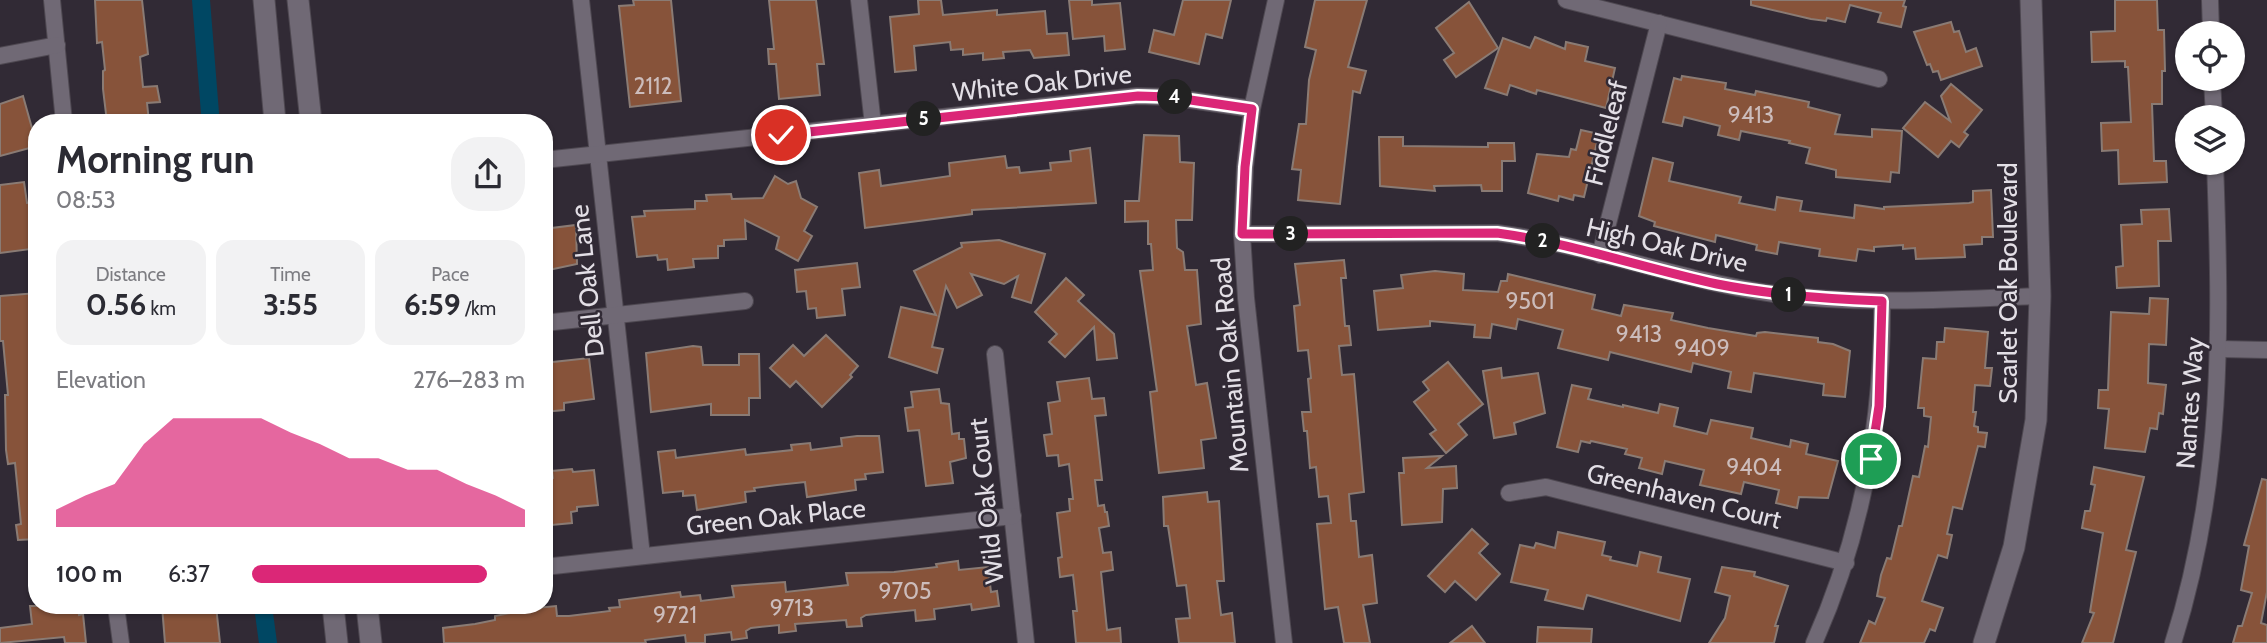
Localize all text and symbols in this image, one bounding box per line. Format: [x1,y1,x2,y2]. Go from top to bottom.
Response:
map controls [2175,21,2245,175]
button: locate [2175,21,2245,91]
street label: White Oak Drive [951,58,1133,108]
house number: 2112 [633,72,673,100]
street label: Fiddleleaf [1577,77,1635,189]
pin: 4 [1158,80,1192,114]
text: 4 [1169,85,1180,108]
house number: 9413 [1728,101,1774,129]
pin: 5 [906,102,942,136]
pin [751,105,811,165]
button: layers [2175,105,2245,175]
text: 5 [918,107,929,130]
icon: check [762,116,800,154]
text: Morning run [56,136,255,183]
button: share [451,137,525,211]
street label: Scarlet Oak Boulevard [1992,162,2024,404]
text: 08:53 [56,186,116,214]
street label: Dell Oak Lane [563,203,611,359]
street label: High Oak Drive [1583,211,1751,279]
pin: 3 [1274,216,1308,252]
text: 3 [1285,222,1296,245]
pin: 2 [1526,224,1560,258]
text: 2 [1537,229,1548,252]
street label: Mountain Oak Road [1205,256,1255,474]
text: Distance [96,263,166,286]
text: Time [270,263,311,286]
text: Pace [431,263,469,286]
pin: 1 [1772,278,1806,312]
text: 1 [1785,283,1792,306]
text: 0.56 [86,286,146,323]
text: 3:55 [263,286,318,323]
text: 6:59 [404,286,461,323]
house number: 9501 [1505,287,1555,315]
text: km [146,297,176,320]
text: /km [461,297,496,320]
house number: 9413 [1616,320,1662,348]
house number: 9409 [1674,334,1730,362]
street label: Nantes Way [2169,336,2211,470]
text: Elevation [56,366,146,394]
text: 276–283 m [413,366,525,394]
street label: Wild Oak Court [961,416,1011,586]
pin [1841,429,1901,489]
icon: arrive [1852,440,1890,478]
house number: 9404 [1726,453,1782,481]
street label: Greenhaven Court [1583,456,1785,536]
street label: Green Oak Place [685,492,867,542]
text: 100 m [56,560,122,588]
text: 6:37 [168,560,210,588]
house number: 9705 [879,577,931,605]
house number: 9713 [770,594,814,622]
house number: 9721 [653,601,697,629]

